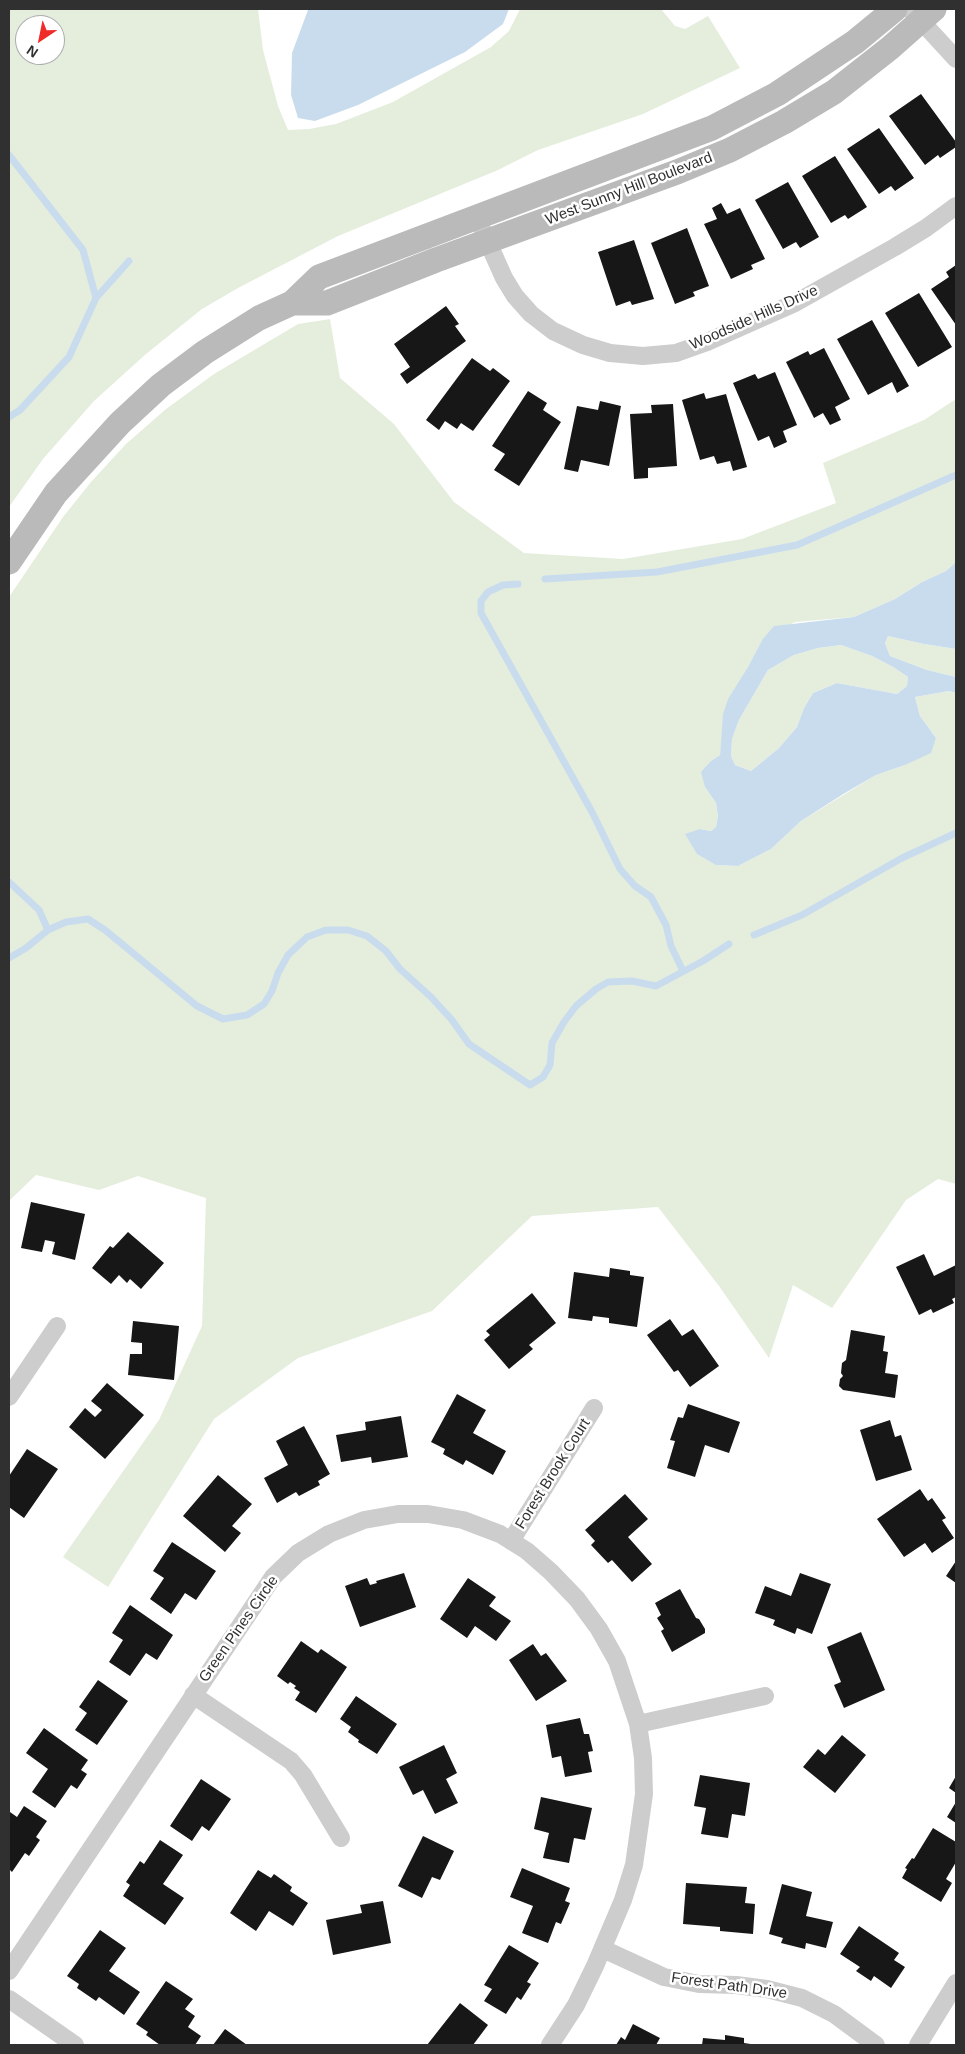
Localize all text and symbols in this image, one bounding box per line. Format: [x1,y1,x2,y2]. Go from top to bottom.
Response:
north arrow [15,15,65,65]
text: N [24,42,41,61]
street label: West Sunny Hill Boulevard [543,149,715,229]
street label: Woodside Hills Drive [687,282,821,354]
street label: Forest Brook Court [512,1416,594,1532]
street label: Green Pines Circle [196,1572,282,1686]
street label: Forest Path Drive [670,1969,788,2003]

